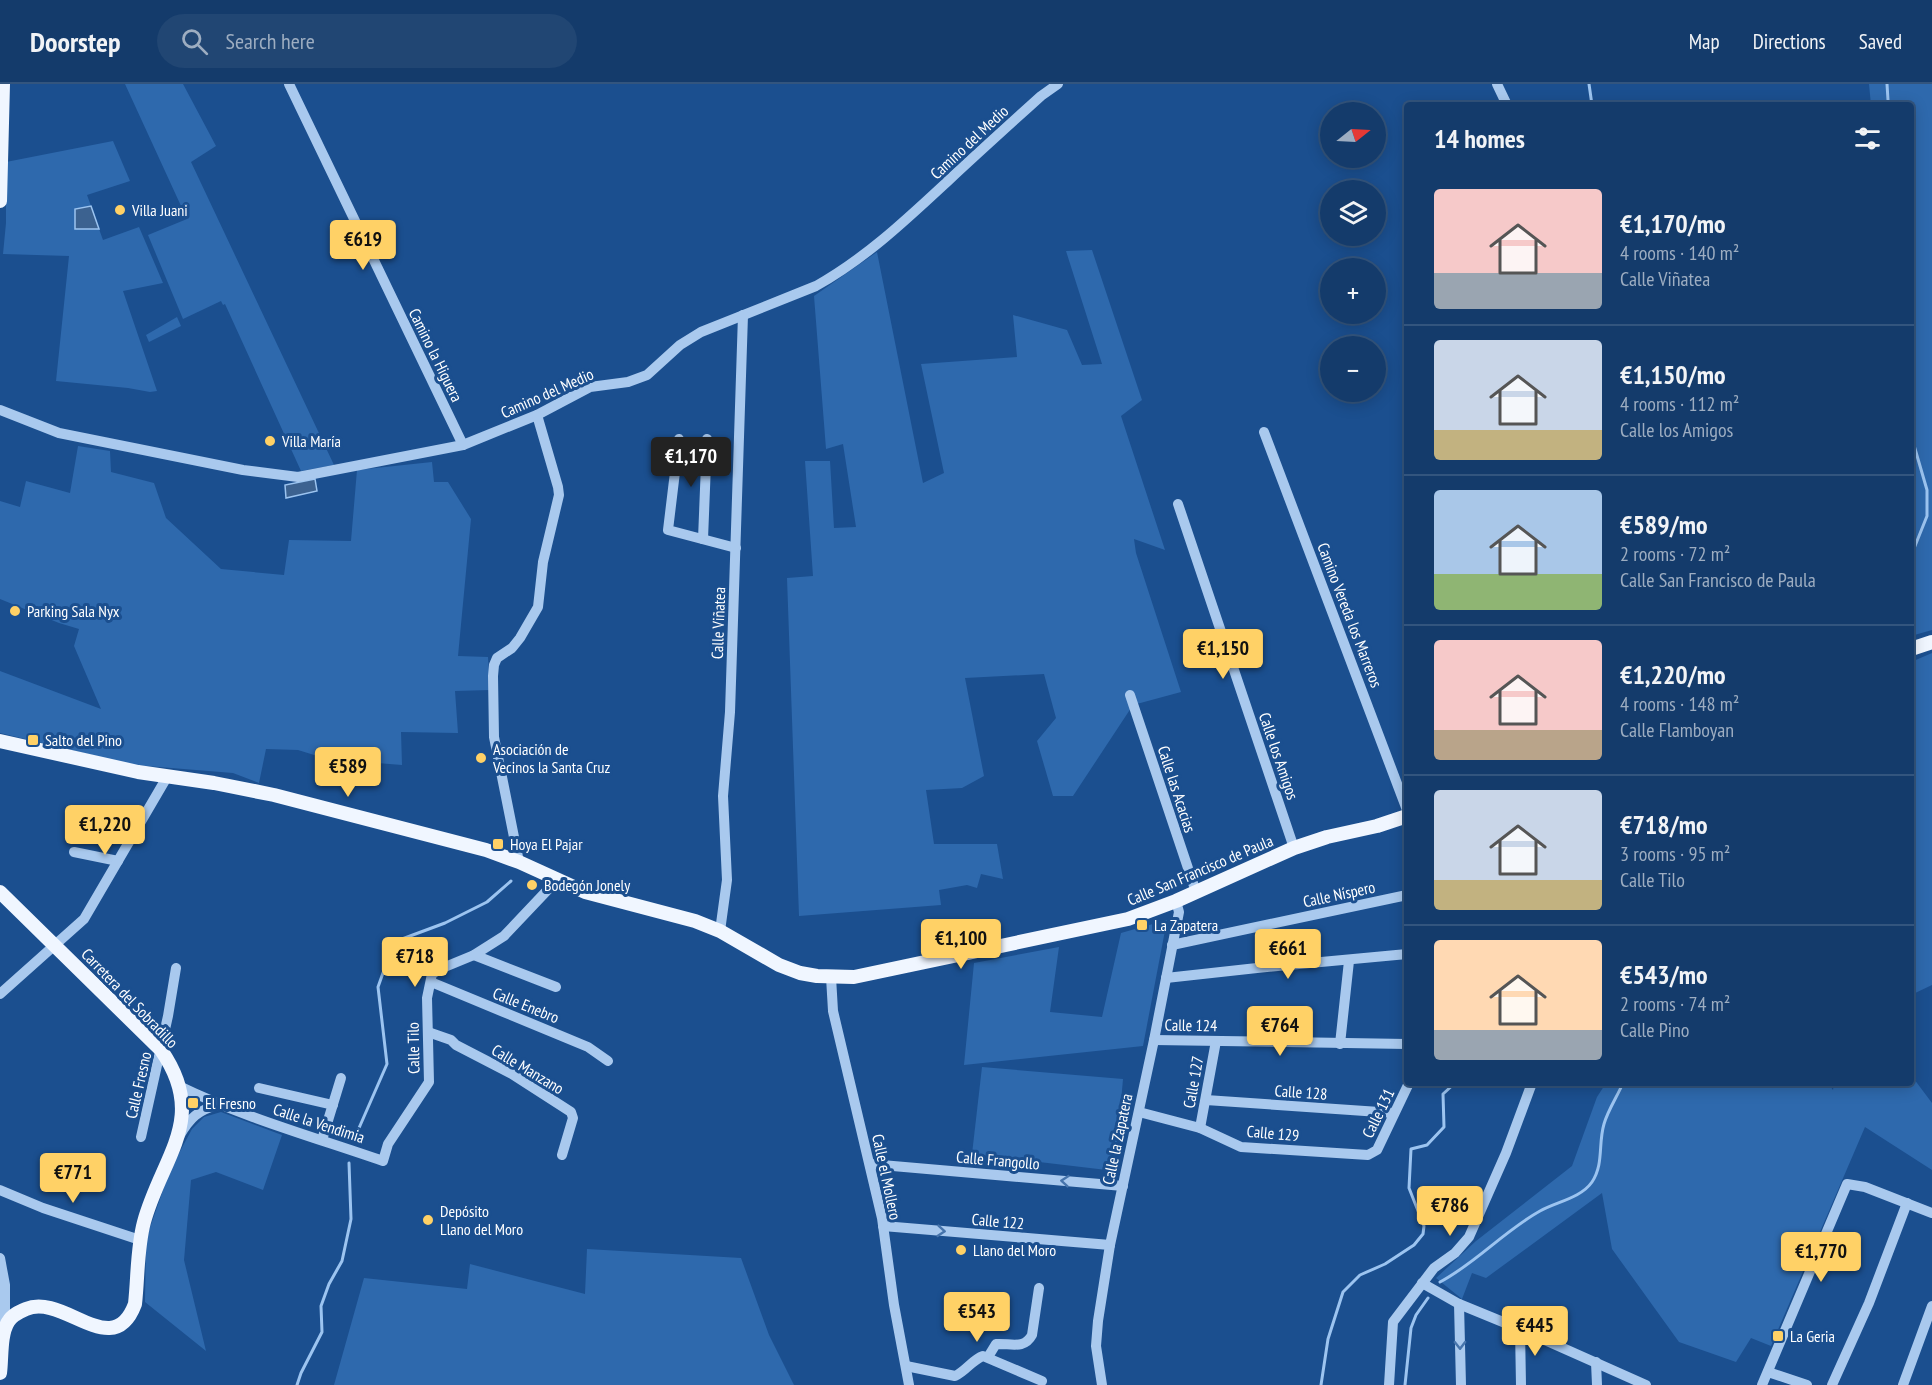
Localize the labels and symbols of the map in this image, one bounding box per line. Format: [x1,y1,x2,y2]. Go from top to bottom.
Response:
street label: Camino del Medio [926,101,1012,183]
north arrow [1320,102,1386,168]
place label: Villa Juani [131,200,188,220]
marker: Villa Juani [113,203,127,217]
pin: €619 [327,220,399,271]
street label: Camino la Higuera [405,305,467,405]
street label: Camino del Medio [497,364,597,422]
place label: Villa María [281,431,341,451]
marker: Villa María [263,434,277,448]
pin: €1,170 [642,437,740,488]
street label: Camino Vereda los Marreros [1313,540,1387,690]
street label: Calle Viñatea [707,587,729,659]
place label: Parking Sala Nyx [27,601,120,621]
marker: Parking Sala Nyx [8,604,22,618]
pin: €1,150 [1174,629,1272,680]
street label: Calle los Amigos [1255,710,1303,802]
place label: Salto del Pino [45,730,122,750]
marker: Salto del Pino [26,733,40,747]
place label: Asociación de Vecinos la Santa Cruz [492,739,610,777]
street label: Calle las Acacias [1154,743,1200,835]
pin: €589 [312,747,384,798]
marker: Asociación de Vecinos la Santa Cruz [474,751,488,765]
pin: €1,220 [56,805,154,856]
street label: Calle San Francisco de Paula [1124,830,1276,910]
place label: Hoya El Pajar [510,834,583,854]
marker: Hoya El Pajar [491,837,505,851]
place label: Bodegón Jonely [544,875,630,895]
street label: Calle Níspero [1301,877,1377,911]
marker: Bodegón Jonely [525,878,539,892]
place label: La Zapatera [1154,915,1218,935]
marker: La Zapatera [1135,918,1149,932]
pin: €1,100 [912,919,1010,970]
pin: €661 [1252,929,1324,980]
pin: €718 [379,937,451,988]
street label: Carretera del Sobradillo [77,944,183,1052]
street label: Calle Enebro [490,983,562,1027]
pin: €764 [1244,1006,1316,1057]
street label: Calle 124 [1165,1015,1217,1035]
street label: Calle Tilo [403,1022,423,1074]
street label: Calle Manzano [488,1040,568,1098]
street label: Calle Fresno [121,1050,155,1120]
street label: Calle 127 [1179,1054,1207,1110]
street label: Calle 128 [1274,1080,1328,1104]
street label: Calle 131 [1357,1085,1399,1141]
street label: Calle la Zapatera [1098,1092,1136,1186]
place label: El Fresno [205,1093,256,1113]
marker: El Fresno [186,1096,200,1110]
street label: Calle la Vendimia [271,1099,367,1147]
street label: Calle 129 [1246,1121,1300,1145]
street label: Calle el Mollero [868,1132,906,1222]
street label: Calle Frangollo [955,1146,1041,1174]
pin: €771 [37,1153,109,1204]
one-way arrow [1060,1175,1069,1188]
pin: €786 [1414,1186,1486,1237]
place label: Depósito Llano del Moro [440,1201,523,1239]
street label: Calle 122 [971,1209,1025,1233]
marker: Depósito Llano del Moro [421,1213,435,1227]
one-way arrow [937,1224,946,1237]
pin: €1,770 [1772,1232,1870,1283]
place label: Llano del Moro [973,1240,1056,1260]
marker: Llano del Moro [954,1243,968,1257]
pin: €543 [941,1292,1013,1343]
pin: €445 [1499,1306,1571,1357]
place label: La Geria [1790,1326,1835,1346]
marker: La Geria [1771,1329,1785,1343]
one-way arrow [1453,1340,1466,1349]

